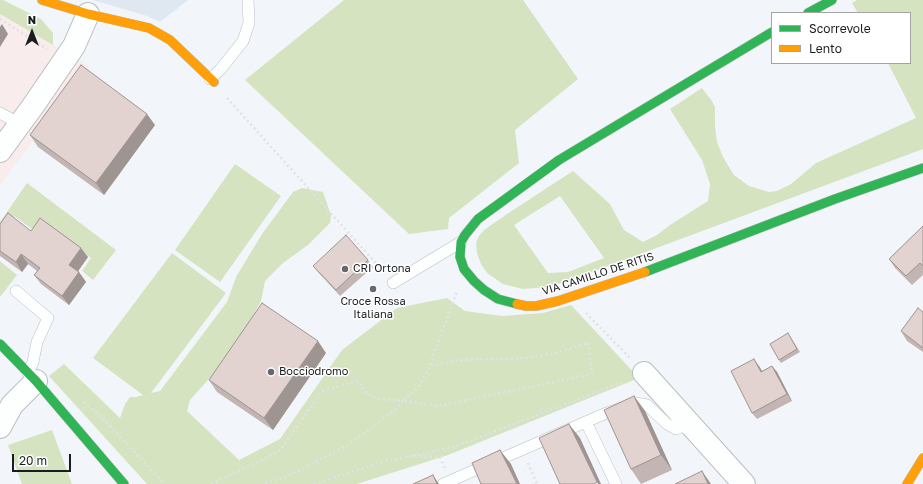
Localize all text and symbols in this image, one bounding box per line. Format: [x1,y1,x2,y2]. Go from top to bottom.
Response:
north arrow [12,12,52,52]
legend [771,12,911,64]
text: N [28,13,36,26]
text: Scorrevole [809,21,871,36]
text: Lento [809,41,842,56]
street label: VIA CAMILLO DE RITIS [540,250,656,298]
place label: CRI Ortona [353,262,411,276]
marker: CRI Ortona [340,264,350,274]
marker: Croce Rossa Italiana [368,284,378,294]
place label: Croce Rossa Italiana [340,295,406,321]
place label: Bocciodromo [279,365,348,379]
marker: Bocciodromo [266,367,276,377]
scale bar [14,446,73,472]
text: 20 m [19,453,47,468]

